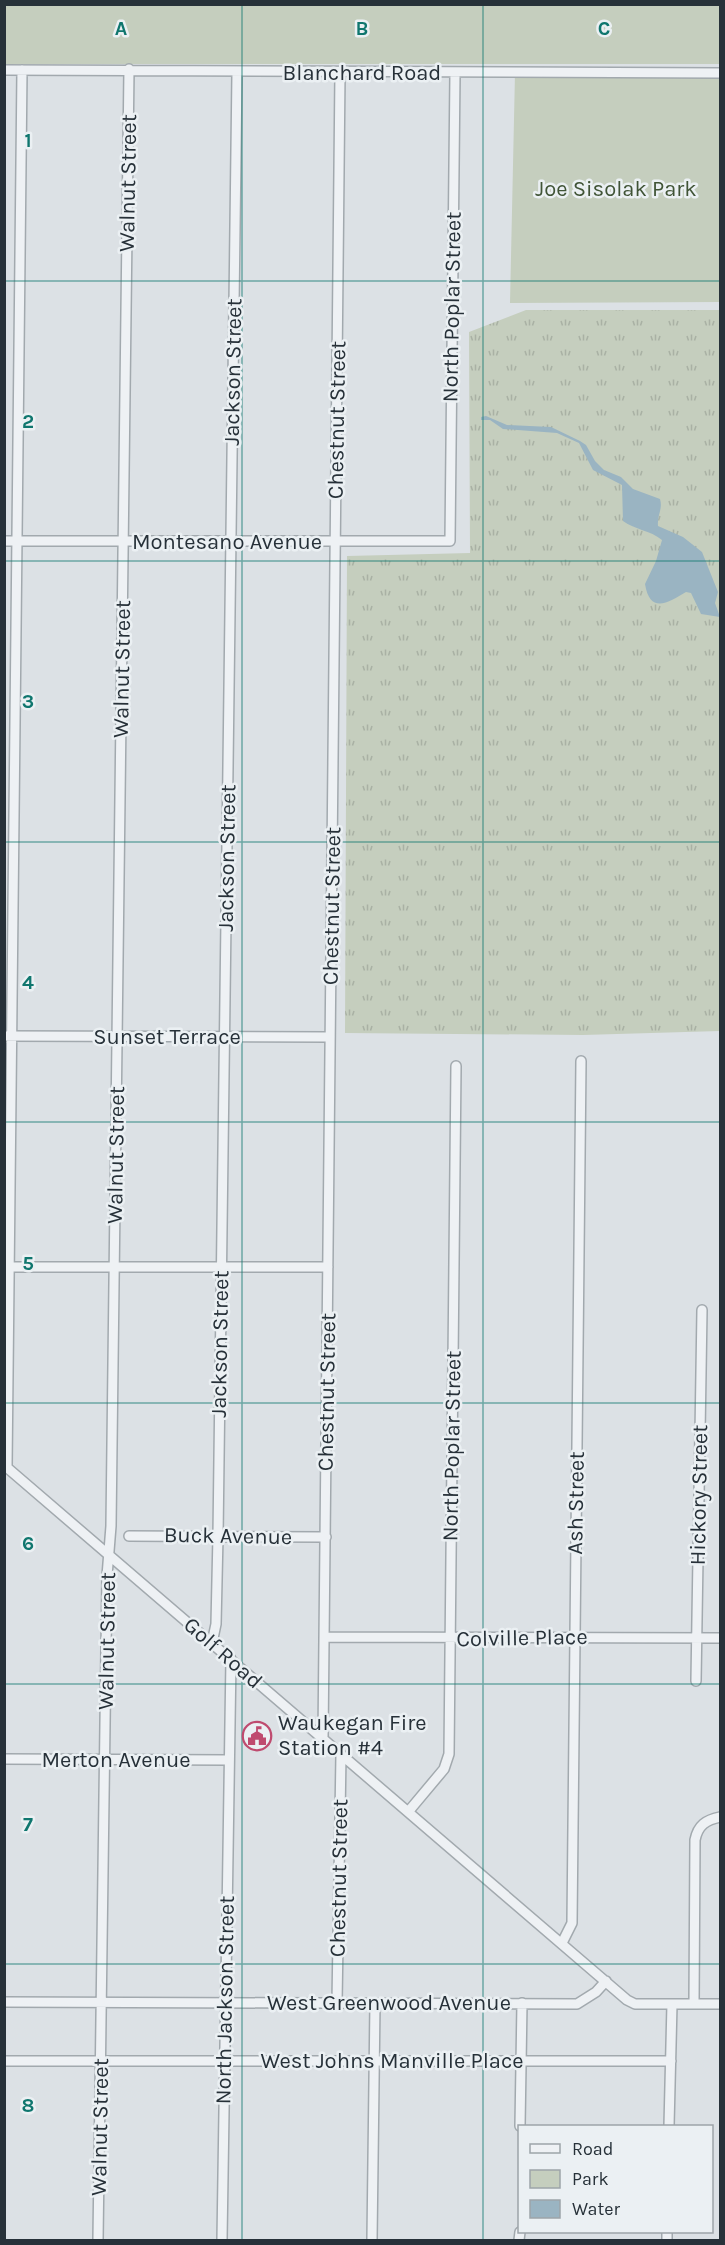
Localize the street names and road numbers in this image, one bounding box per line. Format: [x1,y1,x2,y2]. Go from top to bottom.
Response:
street label: Blanchard Road [283,60,441,86]
street label: Walnut Street [114,114,142,252]
street label: North Poplar Street [437,211,467,403]
street label: Jackson Street [219,298,247,446]
street label: Chestnut Street [323,341,351,499]
street label: Montesano Avenue [132,529,322,555]
street label: Walnut Street [108,600,136,738]
street label: Jackson Street [213,784,241,932]
street label: Chestnut Street [318,827,346,985]
street label: Sunset Terrace [93,1024,241,1050]
street label: Walnut Street [102,1086,130,1224]
street label: Jackson Street [206,1270,234,1418]
street label: Chestnut Street [313,1313,341,1471]
street label: North Poplar Street [437,1350,467,1542]
street label: Hickory Street [685,1424,713,1566]
street label: Ash Street [562,1451,590,1555]
street label: Buck Avenue [164,1522,292,1550]
street label: Walnut Street [93,1572,121,1710]
street label: Golf Road [178,1612,268,1694]
street label: Colville Place [456,1624,588,1652]
street label: Merton Avenue [41,1747,191,1773]
street label: Chestnut Street [325,1799,353,1957]
street label: North Jackson Street [210,1895,240,2105]
street label: West Greenwood Avenue [267,1990,511,2016]
street label: West Johns Manville Place [260,2048,524,2074]
street label: Walnut Street [86,2058,114,2196]

